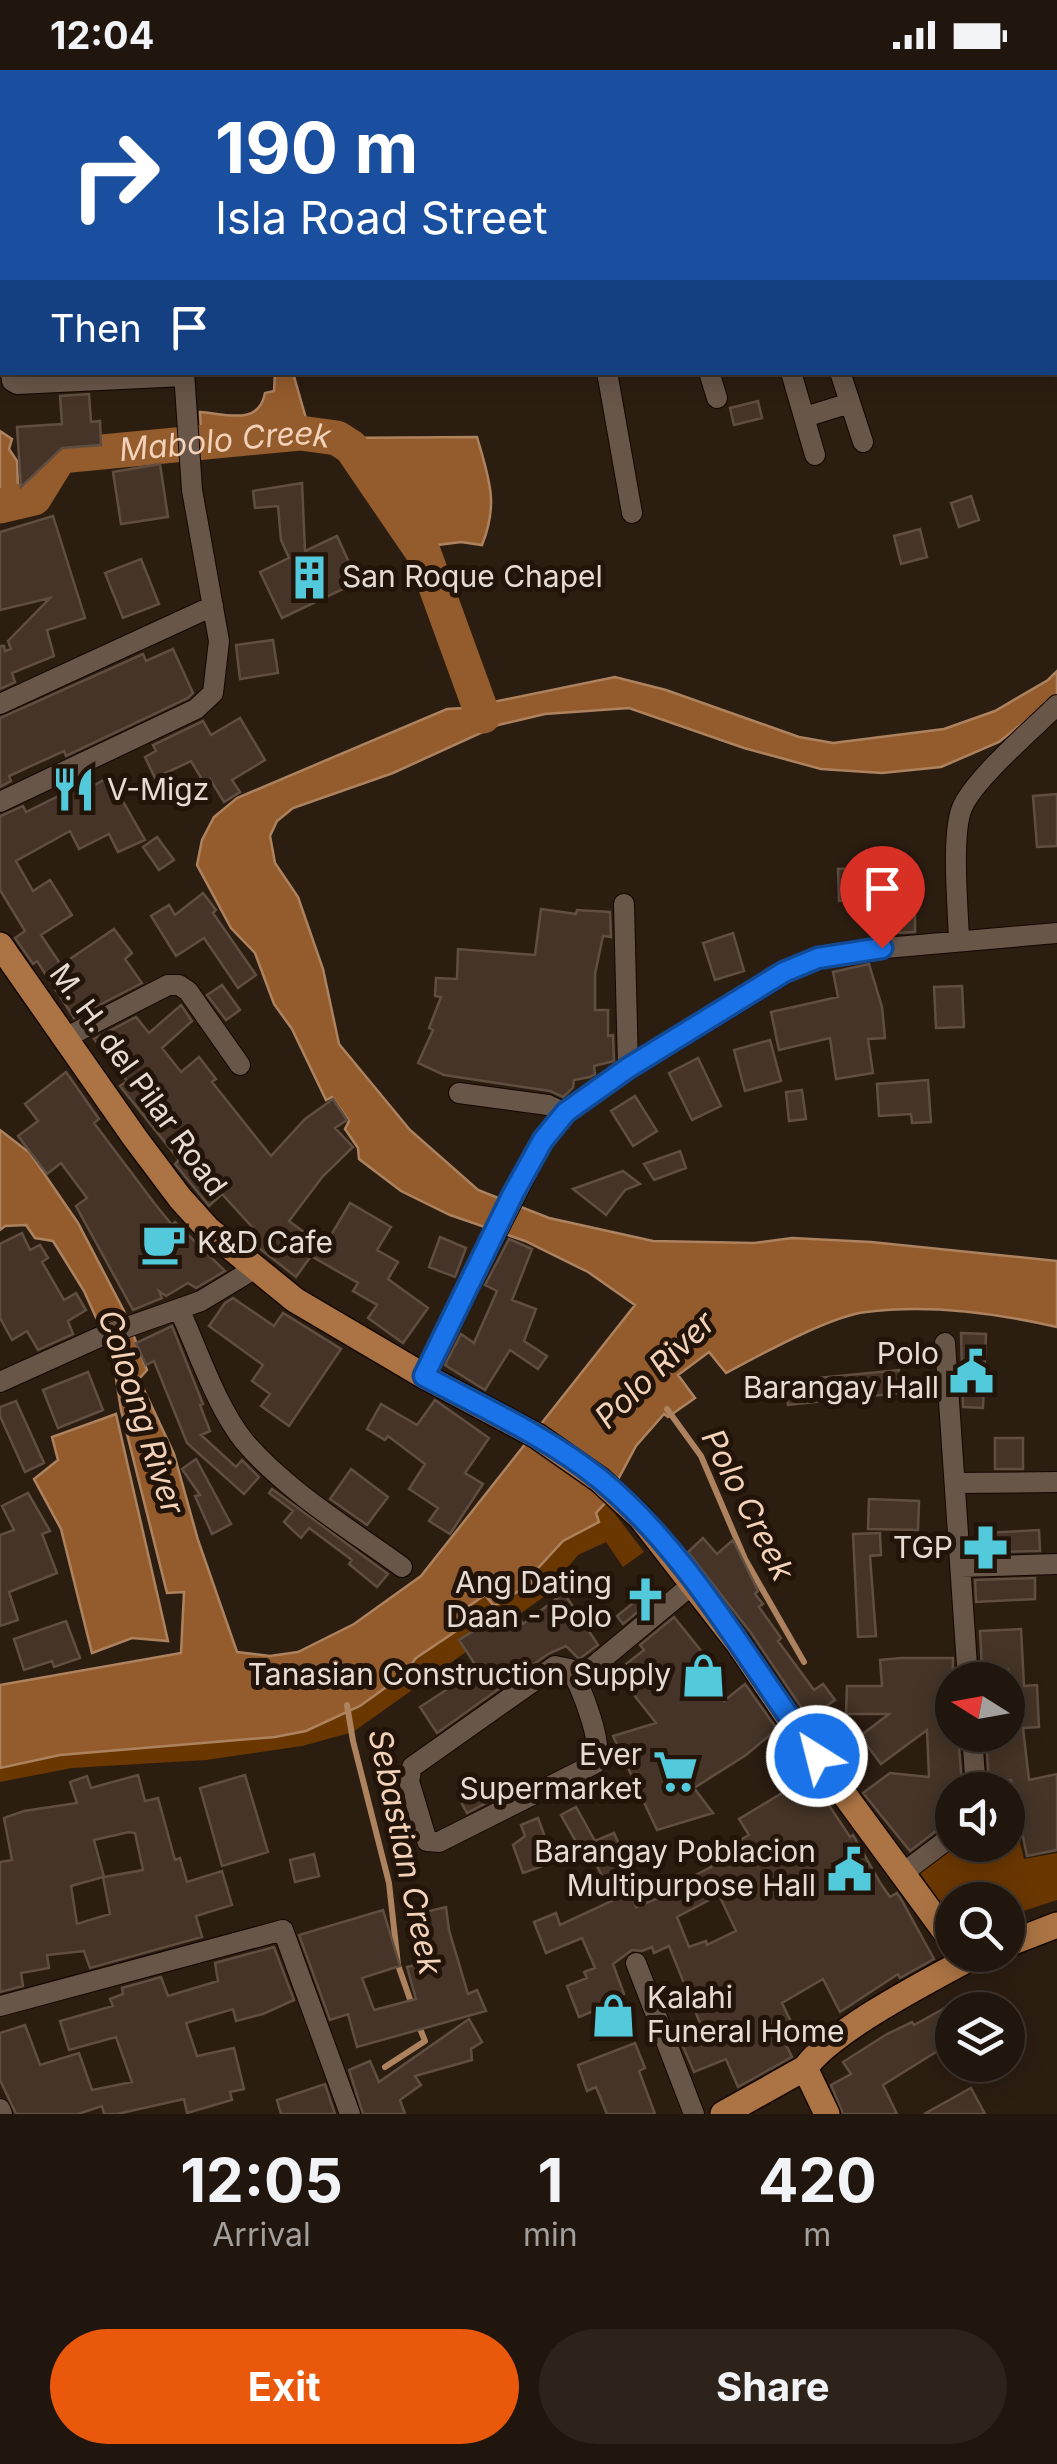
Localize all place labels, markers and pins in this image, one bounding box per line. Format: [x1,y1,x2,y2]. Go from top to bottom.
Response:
building icon: San Roque Chapel [285,553,333,601]
place label: San Roque Chapel [342,558,603,594]
restaurant icon: V-Migz [50,766,98,814]
place label: V-Migz [107,771,209,807]
pin [840,846,925,949]
cafe icon: K&D Cafe [140,1219,188,1267]
place label: K&D Cafe [197,1224,333,1260]
place label: Polo Barangay Hall [743,1335,939,1405]
public building icon: Polo Barangay Hall [948,1347,996,1395]
pharmacy icon: TGP [962,1524,1010,1572]
place label: TGP [893,1529,953,1565]
place label: Ang Dating Daan - Polo [446,1564,612,1634]
church icon: Ang Dating Daan - Polo [621,1576,669,1624]
shop icon: Tanasian Construction Supply [680,1651,728,1699]
place label: Tanasian Construction Supply [248,1656,671,1692]
place label: Ever Supermarket [459,1736,642,1806]
supermarket icon: Ever Supermarket [651,1748,699,1796]
place label: Barangay Poblacion Multipurpose Hall [534,1833,816,1903]
public building icon: Barangay Poblacion Multipurpose Hall [825,1845,873,1893]
place label: Kalahi Funeral Home [647,1979,845,2049]
shop icon: Kalahi Funeral Home [590,1991,638,2039]

